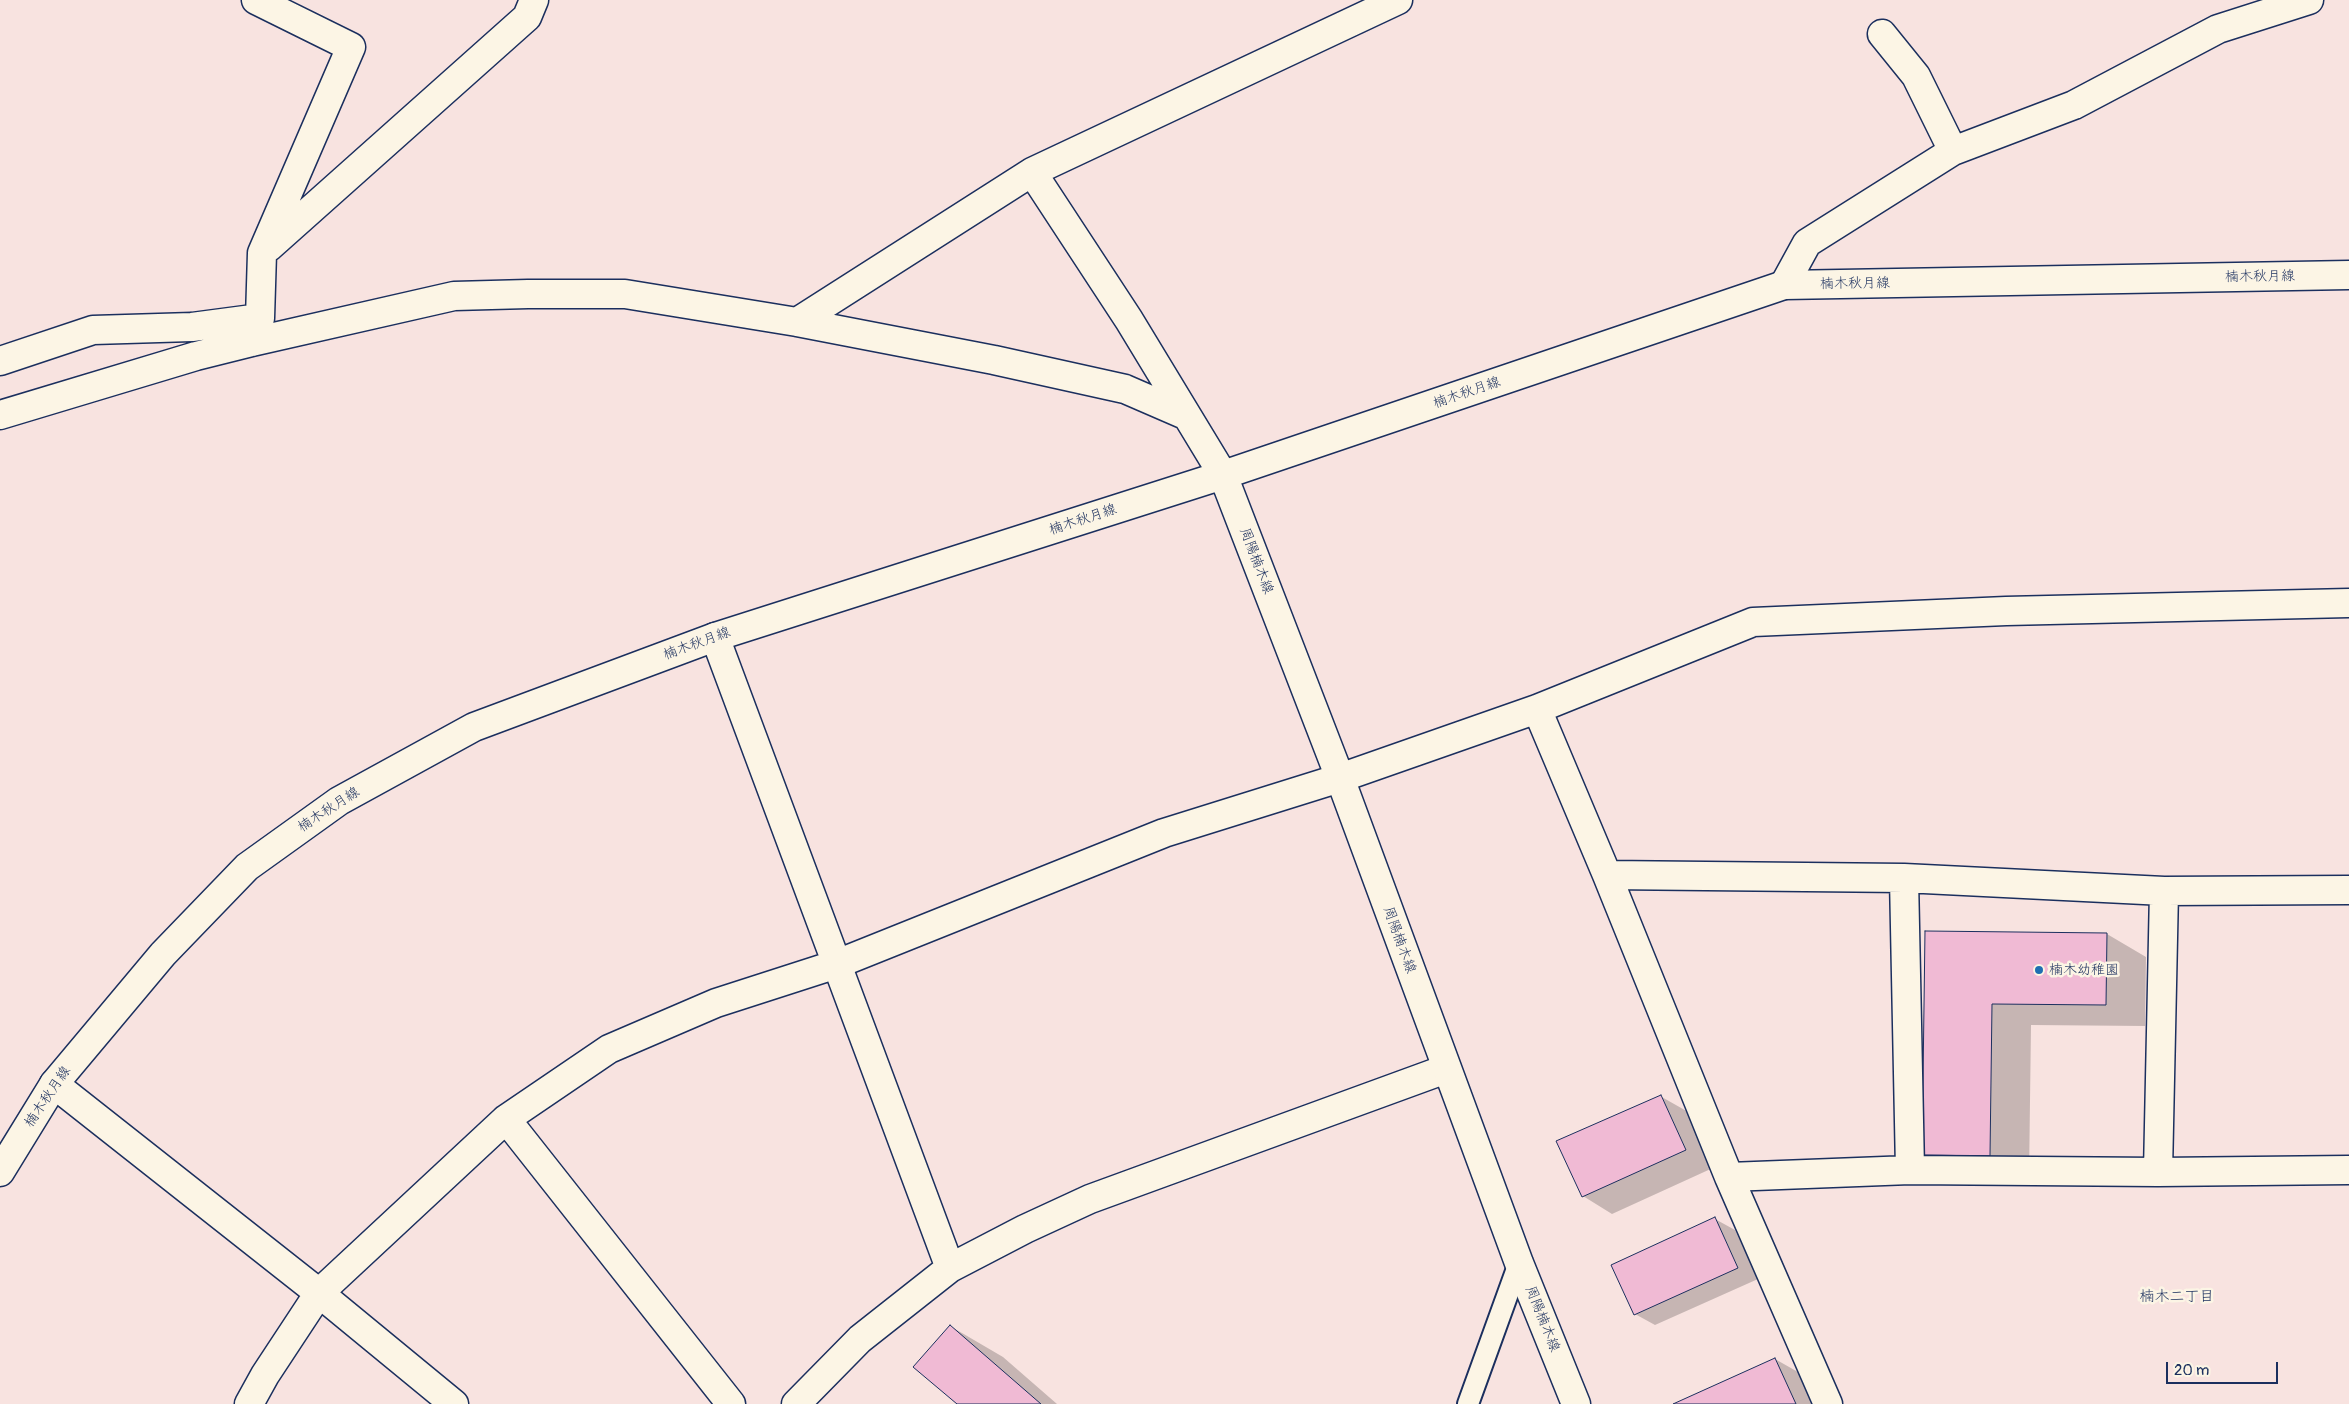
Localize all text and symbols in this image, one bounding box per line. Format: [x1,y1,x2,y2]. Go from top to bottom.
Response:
street label: 楠木秋月線 [2225,268,2295,286]
street label: 楠木秋月線 [1820,275,1890,293]
street label: 楠木秋月線 [1431,374,1503,412]
street label: 楠木秋月線 [1047,501,1119,539]
street label: 周陽楠木線 [1236,525,1276,597]
street label: 楠木秋月線 [661,624,733,664]
street label: 楠木秋月線 [295,784,363,836]
street label: 周陽楠木線 [1379,904,1419,976]
place label: 楠木幼稚園 [2049,962,2119,978]
marker: 楠木幼稚園 [2033,964,2045,976]
street label: 楠木秋月線 [21,1063,75,1131]
street label: 周陽楠木線 [1521,1283,1563,1355]
district label: 楠木二丁目 [2140,1288,2214,1306]
scale bar [2169,1352,2282,1384]
text: 20 m [2174,1361,2209,1380]

